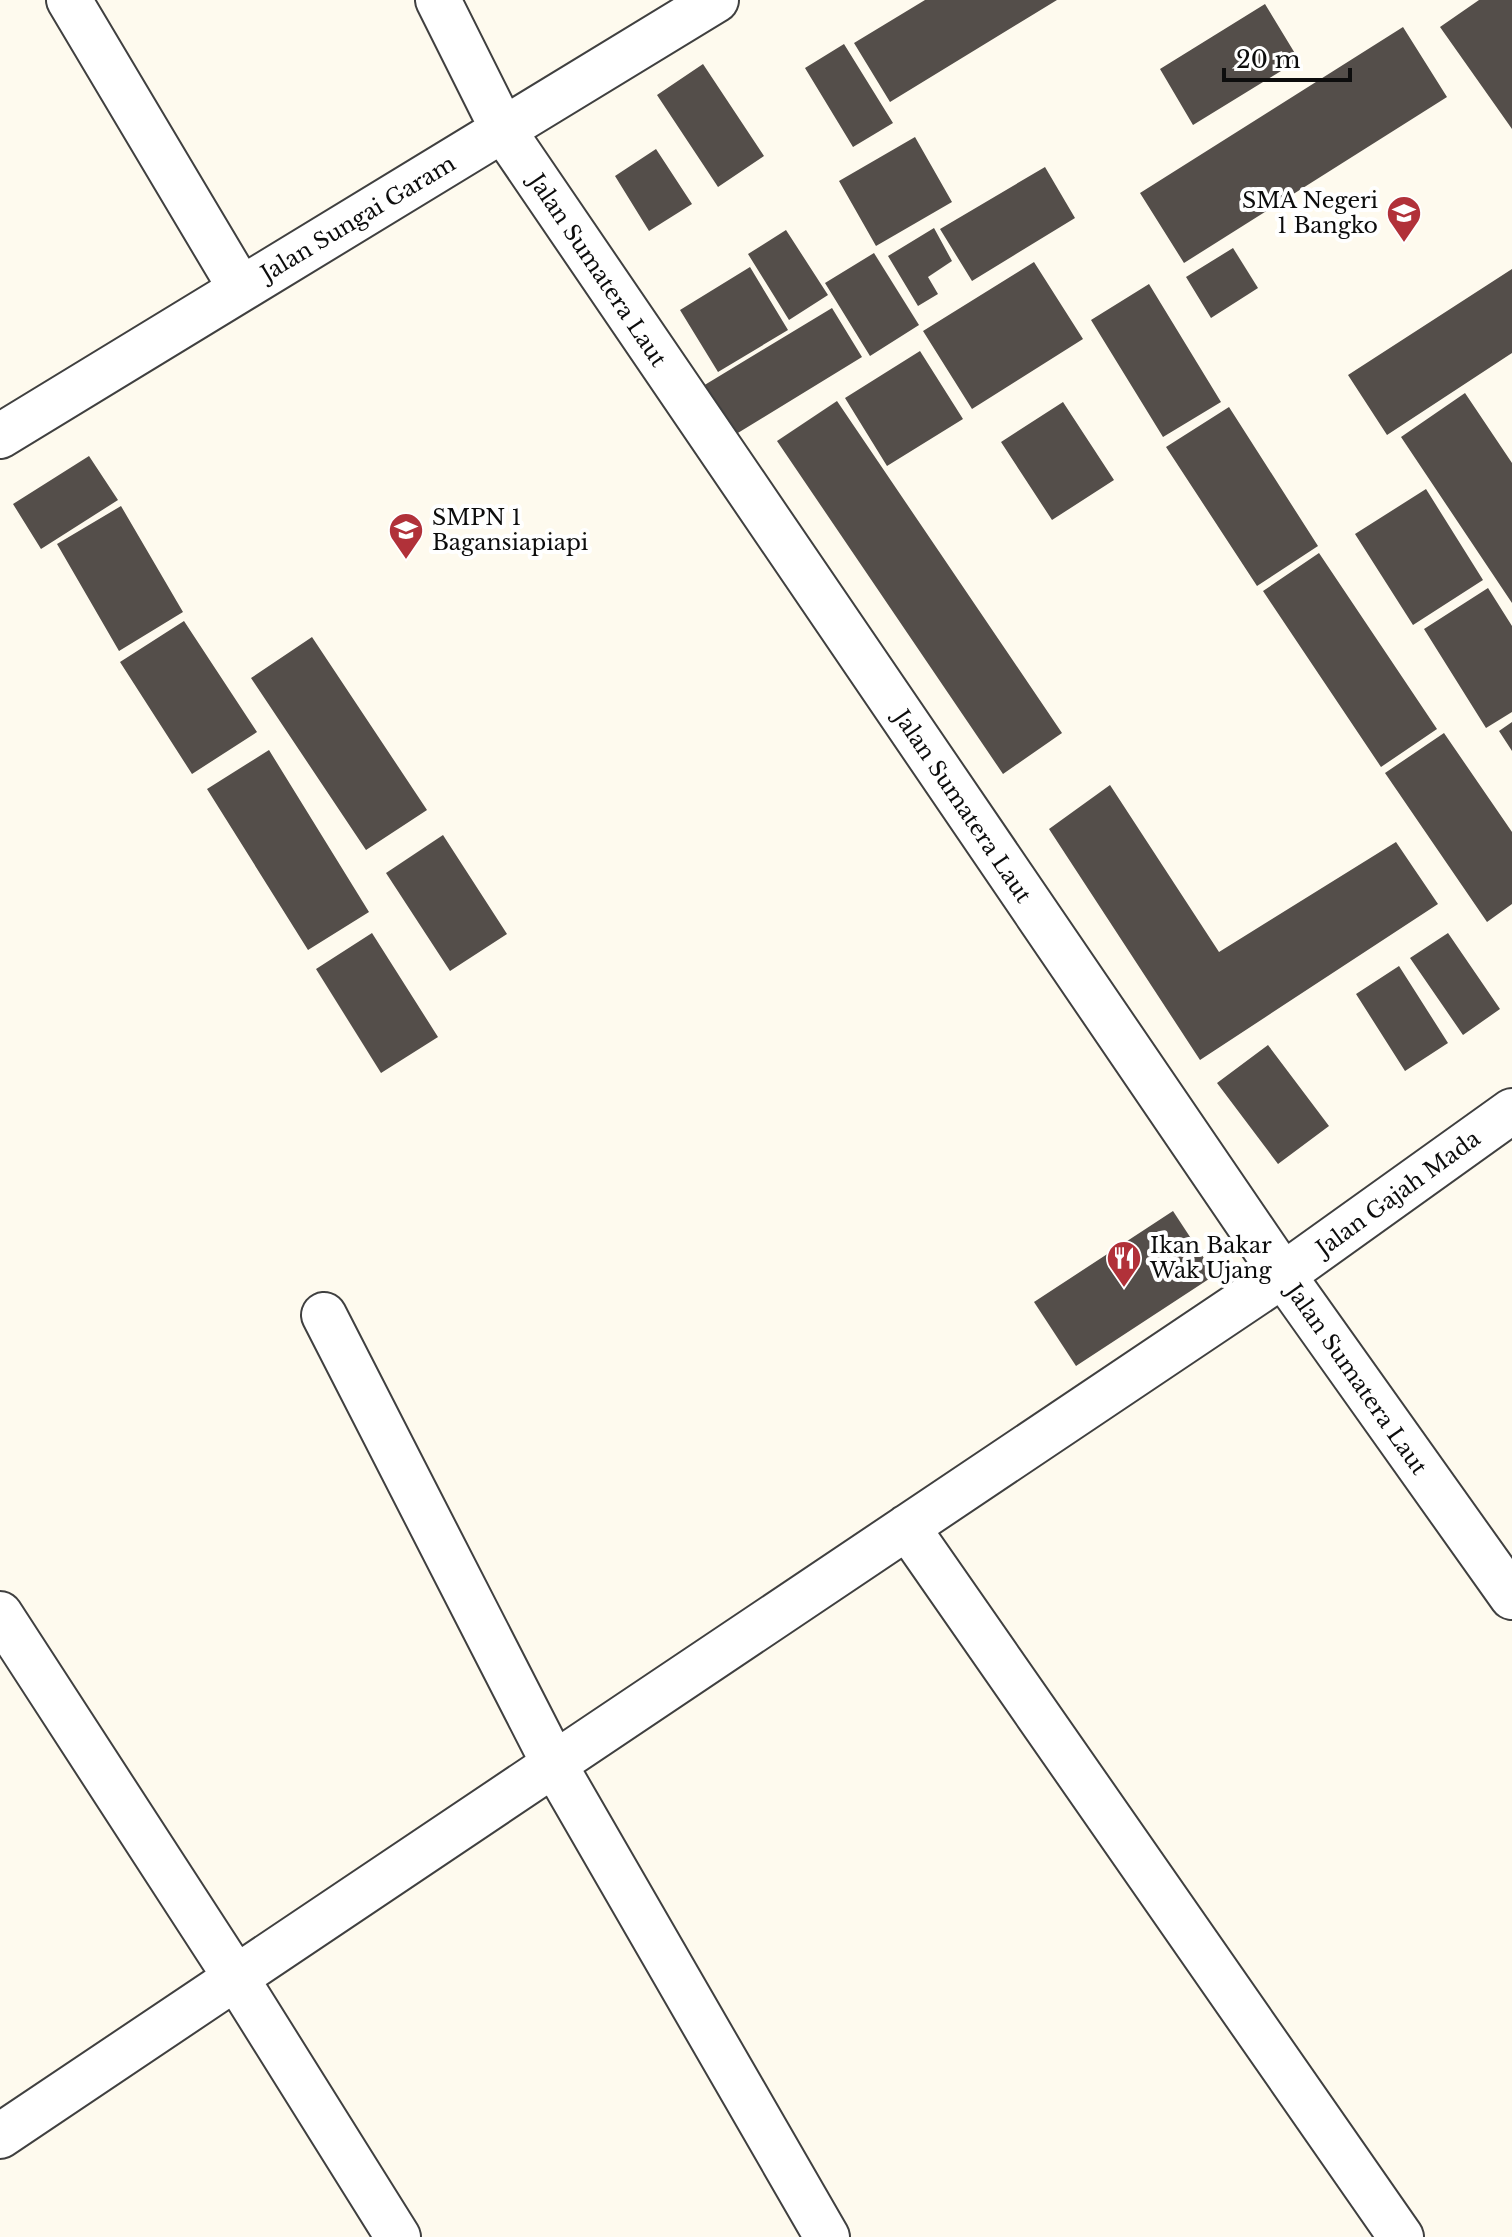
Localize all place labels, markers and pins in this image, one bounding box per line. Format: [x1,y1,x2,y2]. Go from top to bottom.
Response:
place label: SMA Negeri 1 Bangko [1242,187,1378,239]
school or university icon: SMA Negeri 1 Bangko [1385,194,1423,244]
place label: SMPN 1 Bagansiapiapi [432,504,589,556]
school or university icon: SMPN 1 Bagansiapiapi [387,511,425,561]
place label: Ikan Bakar Wak Ujang [1149,1232,1272,1284]
restaurant icon: Ikan Bakar Wak Ujang [1105,1239,1143,1289]

